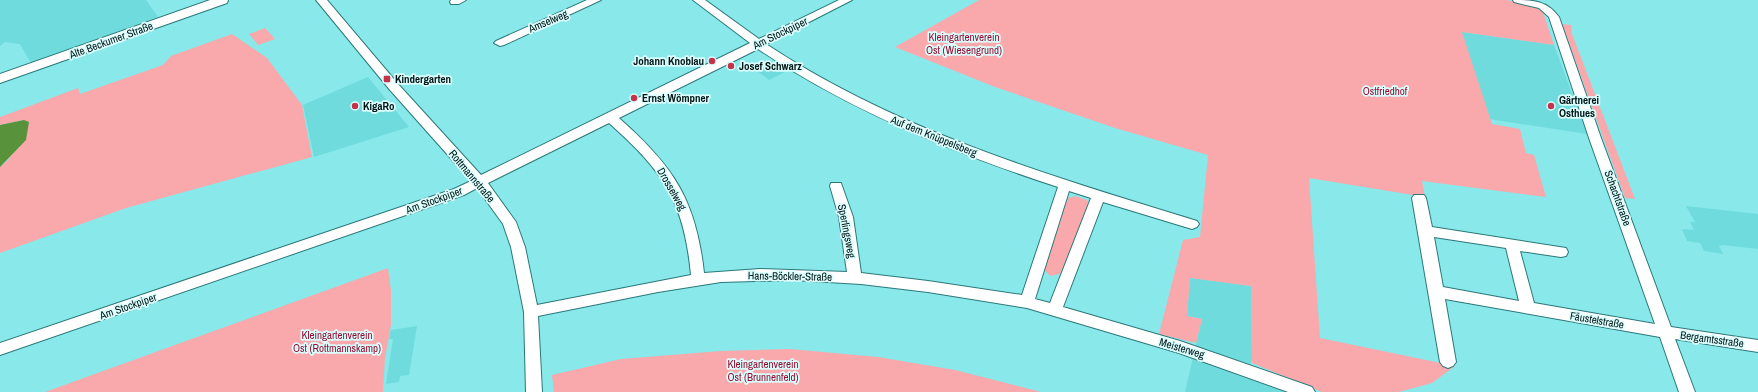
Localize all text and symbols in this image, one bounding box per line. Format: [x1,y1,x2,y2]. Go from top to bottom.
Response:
street label: Amselweg [525,6,570,36]
street label: Am Stockpiper [749,14,810,53]
street label: Alte Beckumer Straße [66,18,155,62]
park label: Kleingartenverein Ost (Wiesengrund) [926,30,1002,57]
place label: Johann Knoblau [633,54,704,68]
marker: Johann Knoblau [707,56,717,66]
place label: Josef Schwarz [739,59,802,73]
marker: Josef Schwarz [726,61,736,71]
place label: Kindergarten [395,72,451,86]
marker: Kindergarten [382,74,392,84]
park label: Ostfriedhof [1363,84,1408,98]
place label: Ernst Wömpner [642,91,709,105]
marker: Ernst Wömpner [629,93,639,103]
place label: Gärtnerei Osthues [1559,93,1599,120]
place label: KigaRo [363,99,395,113]
marker: KigaRo [350,101,360,111]
marker: Gärtnerei Osthues [1546,101,1556,111]
street label: Auf dem Knüppelsberg [888,112,979,160]
street label: Rottmannstraße [446,147,498,205]
street label: Drosselweg [654,165,690,213]
street label: Schachtstraße [1601,168,1635,228]
street label: Am Stockpiper [403,183,464,217]
street label: Sperlingsweg [835,203,859,259]
street label: Hans-Böckler-Straße [748,268,832,284]
street label: Am Stockpiper [97,290,158,323]
street label: Fäustelstraße [1569,308,1625,332]
park label: Kleingartenverein Ost (Rottmannskamp) [293,328,381,355]
street label: Bergamtsstraße [1679,328,1745,350]
street label: Meisterweg [1158,334,1206,362]
park label: Kleingartenverein Ost (Brunnenfeld) [727,357,799,384]

